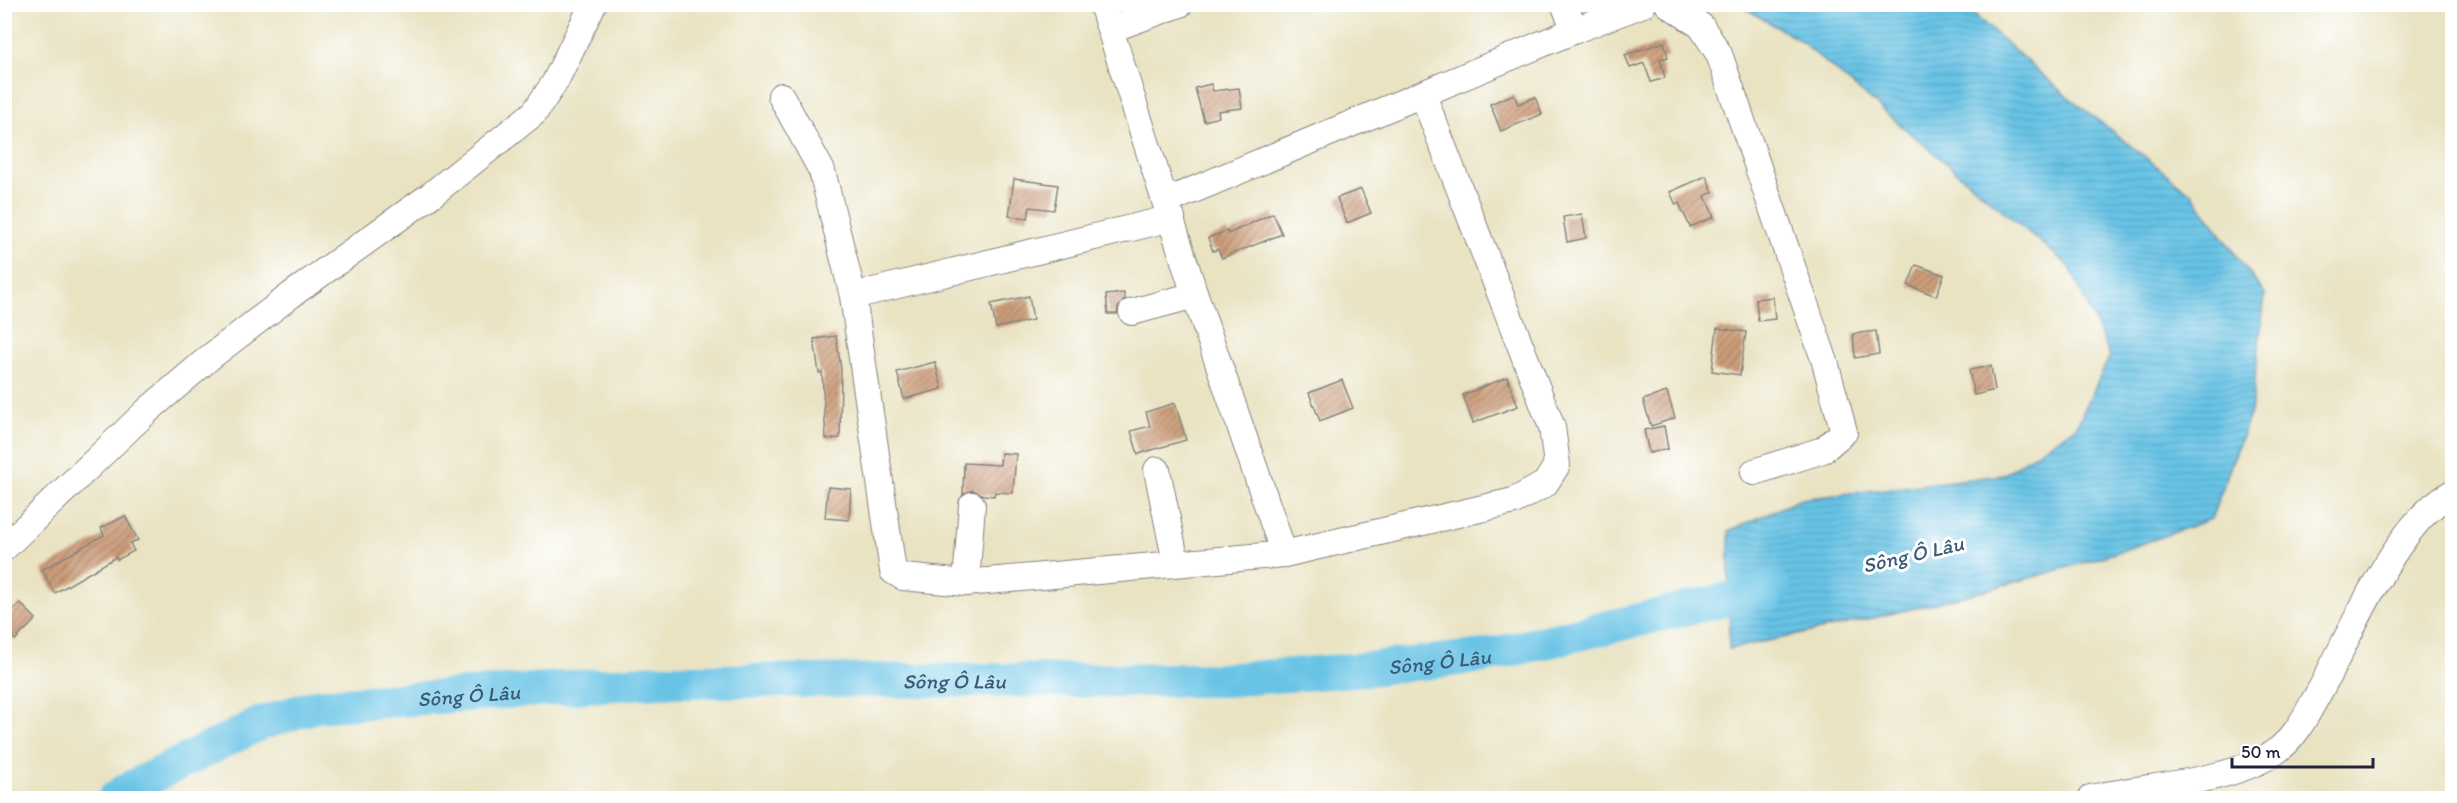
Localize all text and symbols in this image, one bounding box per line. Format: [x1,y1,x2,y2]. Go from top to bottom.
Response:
water label: Sông Ô Lâu [1860,530,1966,578]
water label: Sông Ô Lâu [1387,643,1492,679]
water label: Sông Ô Lâu [903,668,1006,693]
water label: Sông Ô Lâu [416,678,521,711]
scale bar [2232,731,2373,769]
text: 50 m [2241,741,2281,763]

